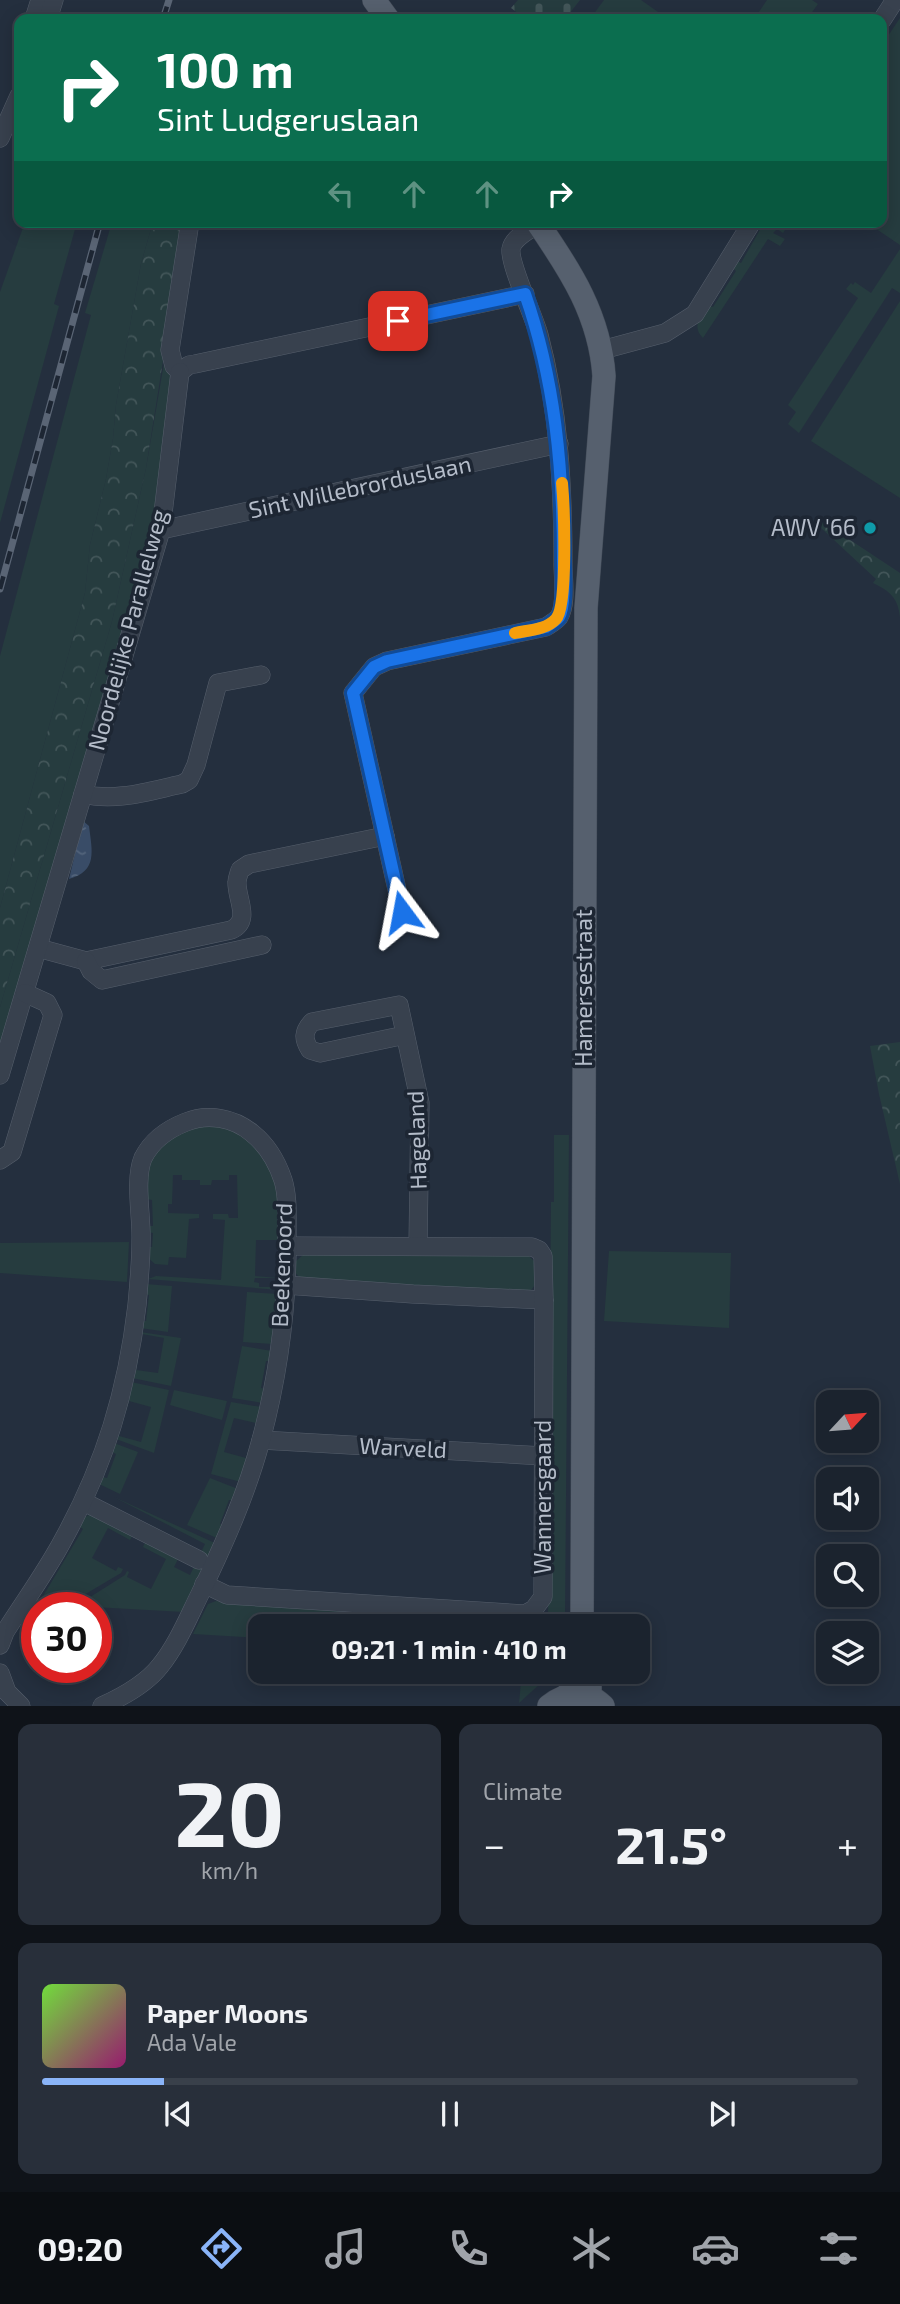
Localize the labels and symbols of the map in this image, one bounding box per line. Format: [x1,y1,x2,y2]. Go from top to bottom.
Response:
pin [368,291,428,351]
street label: Sint Willebrorduslaan [246,449,474,523]
street label: Noordelijke Parallelweg [81,506,173,753]
place label: AWV '66 [771,513,856,541]
marker: AWV '66 [862,520,878,536]
position arrow [365,875,439,949]
street label: Hamersestraat [569,909,597,1067]
street label: Hageland [400,1090,432,1190]
street label: Beekenoord [265,1202,297,1328]
north arrow [816,1390,878,1452]
street label: Wannersgaard [528,1420,556,1574]
street label: Warveld [358,1431,448,1463]
speed limit sign: 30 [21,1592,112,1683]

